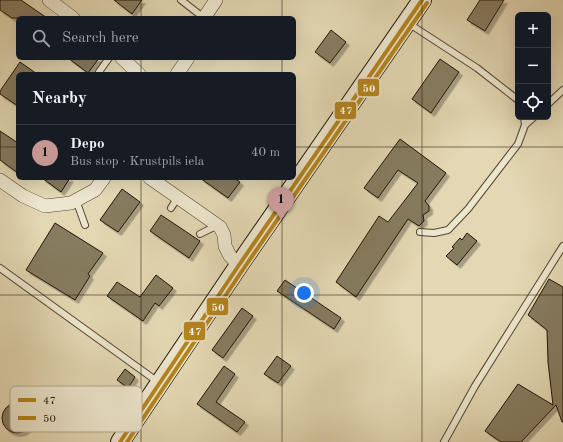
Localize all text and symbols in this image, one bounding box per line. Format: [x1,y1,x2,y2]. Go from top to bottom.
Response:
map controls [515,12,551,120]
button: + [515,12,551,48]
search box [16,16,296,60]
icon: search [30,27,52,49]
text: Search here [62,31,139,46]
button: − [515,48,551,84]
line badge: 50 [357,78,380,97]
text: 50 [363,84,375,95]
button: locate [515,84,551,120]
text: Nearby [32,90,87,107]
line badge: 47 [334,101,357,120]
text: 47 [340,106,352,117]
text: Depo [70,137,105,152]
text: 1 [41,146,49,159]
text: 40 m [251,146,280,159]
text: Bus stop · Krustpils iela [70,155,204,168]
pin: 1 [268,187,294,220]
your location [294,283,314,303]
line badge: 50 [206,297,229,316]
text: 50 [212,303,224,314]
line badge: 47 [183,321,206,341]
text: 47 [189,327,201,338]
legend [10,386,142,432]
text: 47 [43,396,56,407]
text: 50 [43,414,56,425]

